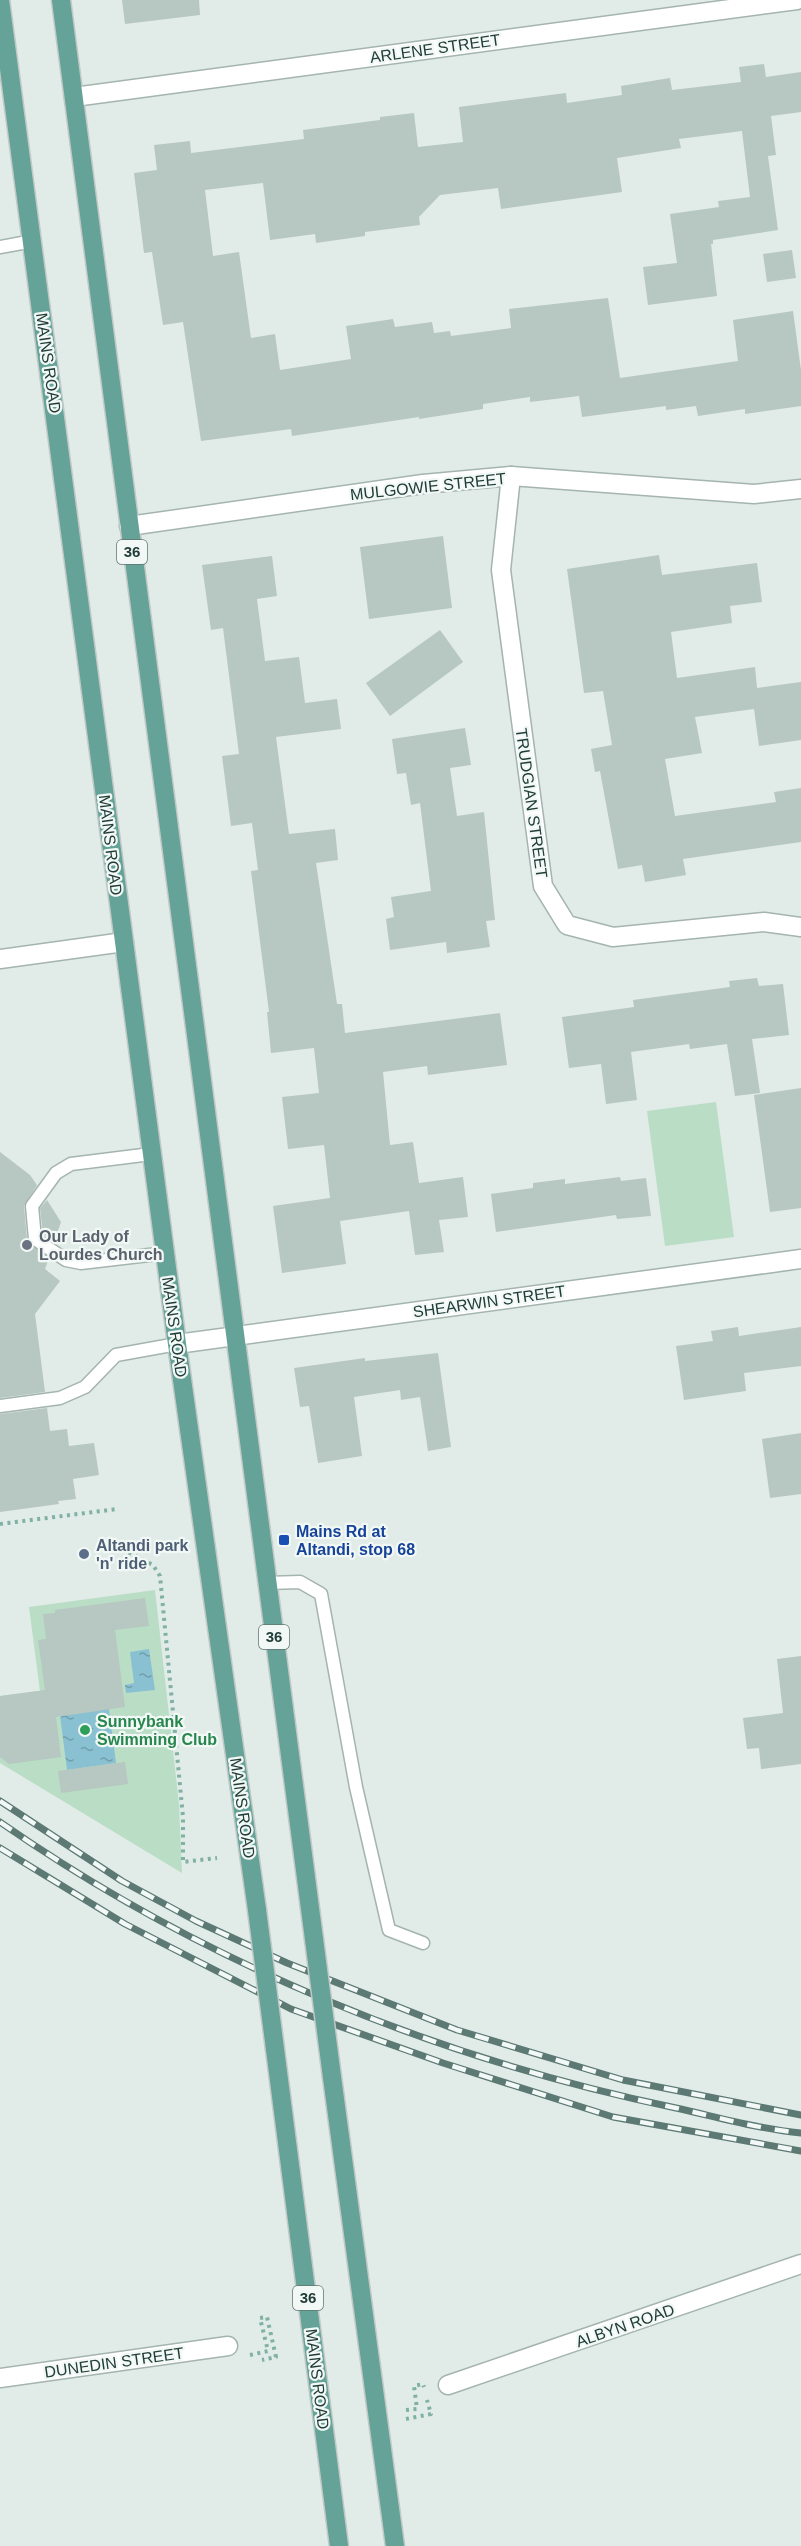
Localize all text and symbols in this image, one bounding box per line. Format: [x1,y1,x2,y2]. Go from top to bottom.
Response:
street label: ARLENE STREET [369,31,502,66]
street label: MAINS ROAD [33,312,64,414]
street label: MULGOWIE STREET [349,470,507,503]
road number: 36 [117,540,147,564]
street label: TRUDGIAN STREET [513,727,550,879]
street label: MAINS ROAD [96,794,125,896]
place label: Our Lady of Lourdes Church [39,1228,163,1263]
marker: Our Lady of Lourdes Church [20,1238,34,1252]
street label: MAINS ROAD [159,1276,190,1378]
street label: SHEARWIN STREET [412,1282,566,1321]
place label: Mains Rd at Altandi, stop 68 [296,1523,415,1558]
marker: Mains Rd at Altandi, stop 68 [277,1533,291,1547]
place label: Altandi park 'n' ride [96,1537,189,1572]
marker: Altandi park 'n' ride [77,1547,91,1561]
road number: 36 [259,1625,289,1649]
place label: Sunnybank Swimming Club [97,1713,217,1748]
marker: Sunnybank Swimming Club [78,1723,92,1737]
street label: MAINS ROAD [227,1757,258,1859]
road number: 36 [293,2286,323,2310]
street label: ALBYN ROAD [574,2301,677,2350]
street label: MAINS ROAD [303,2328,332,2430]
street label: DUNEDIN STREET [43,2344,185,2381]

